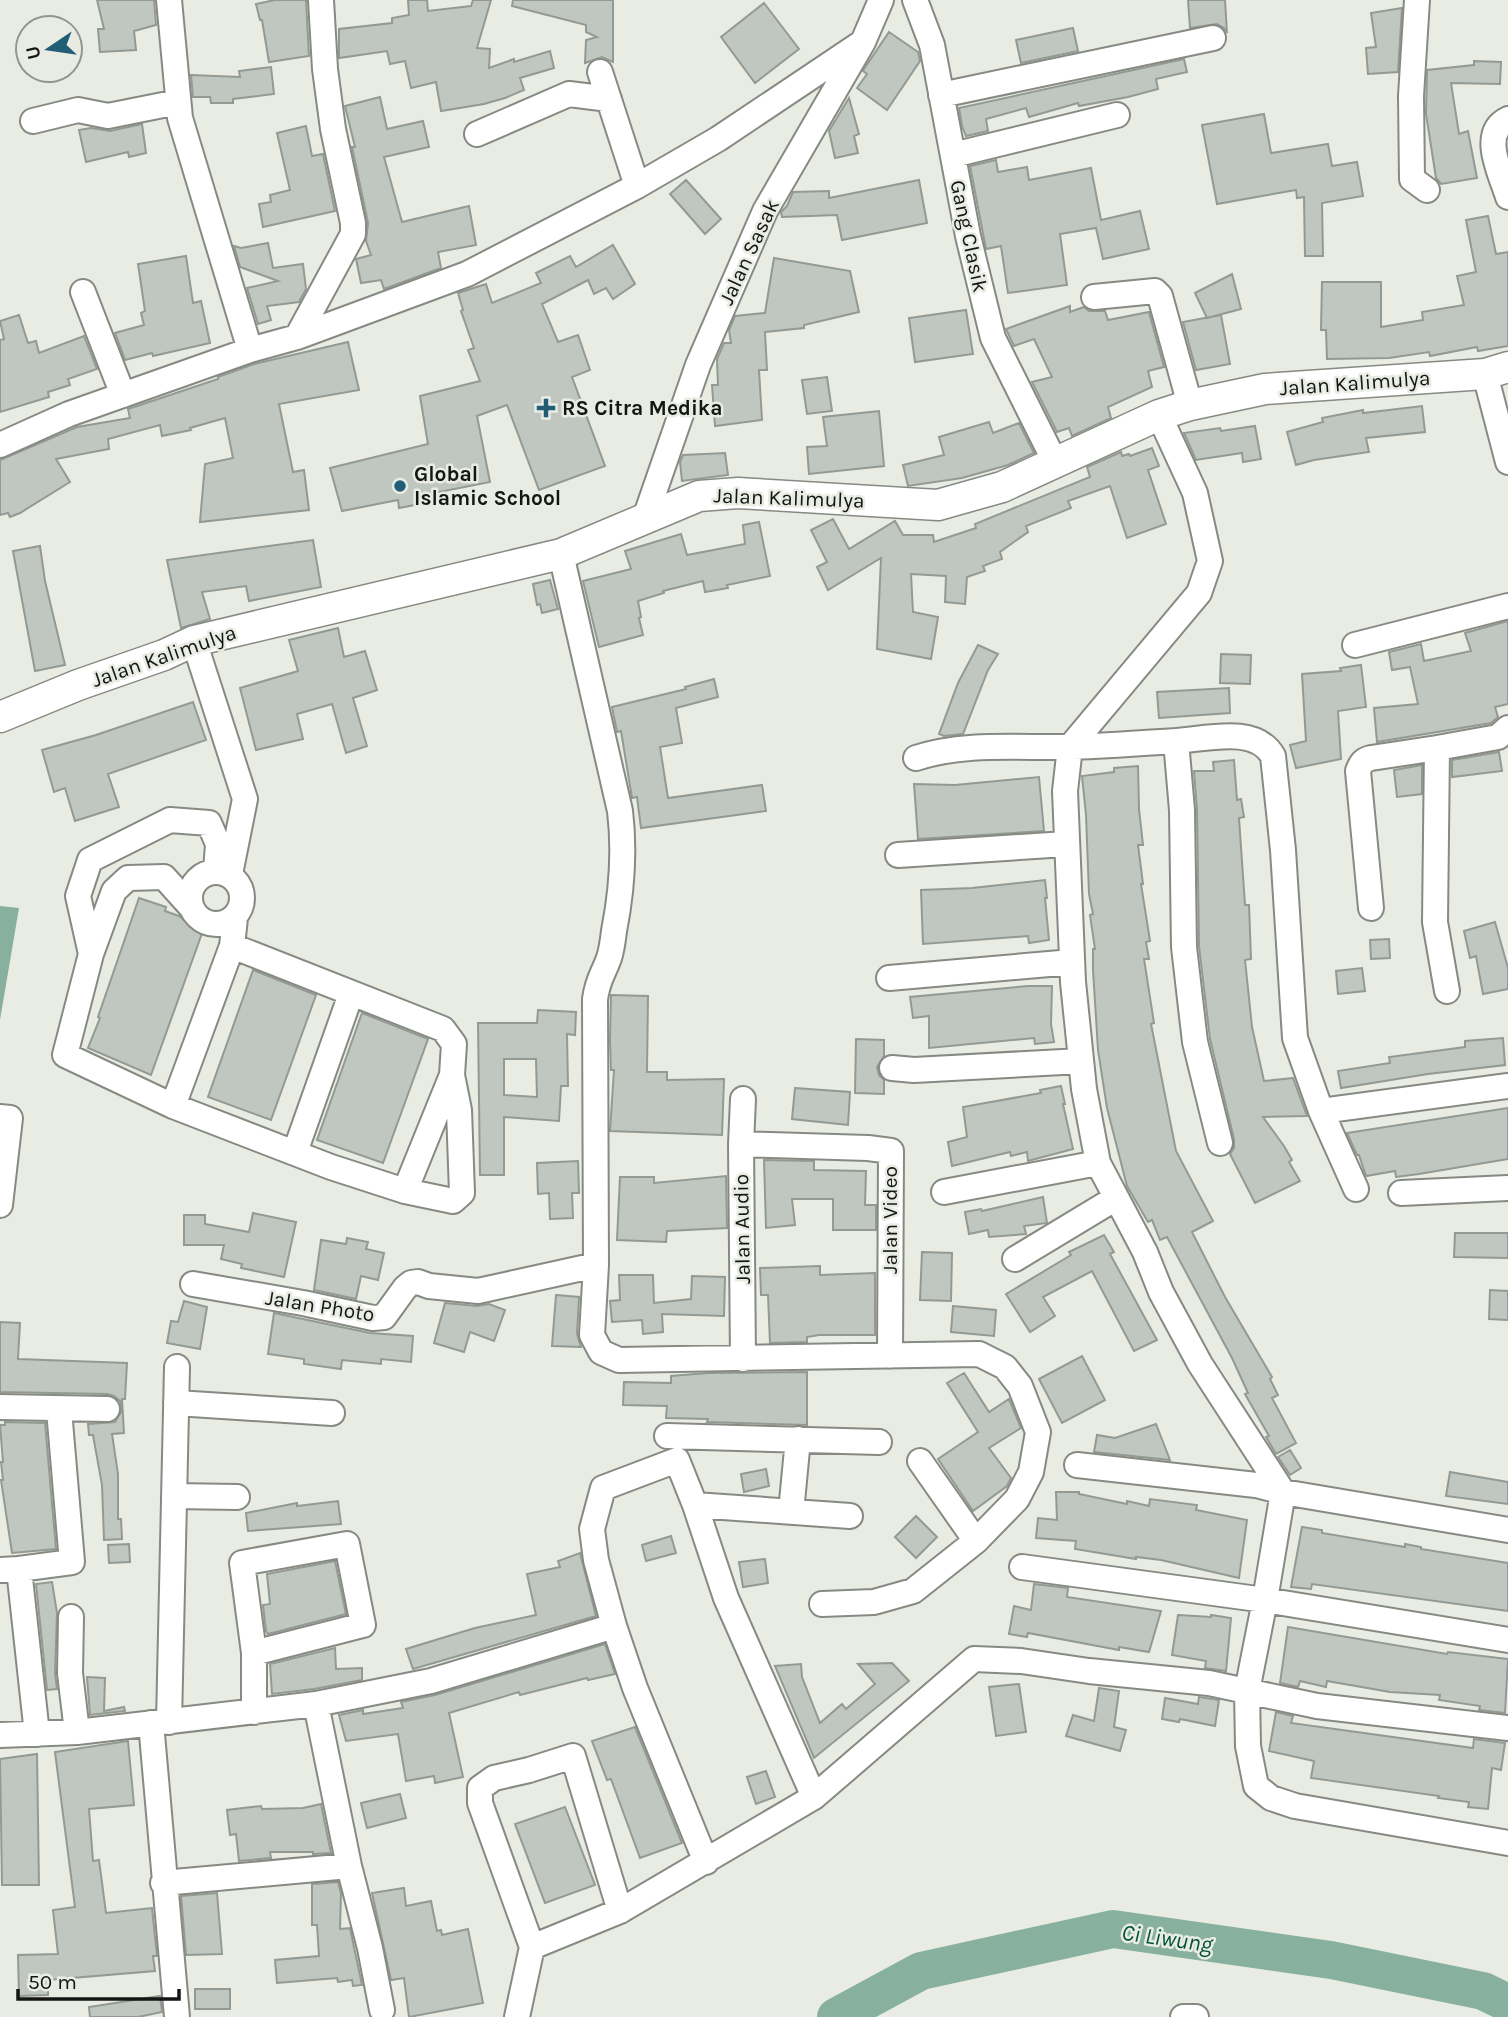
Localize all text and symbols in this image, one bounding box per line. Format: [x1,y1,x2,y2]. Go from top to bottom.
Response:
north arrow [14,14,84,84]
text: U [21,44,46,61]
street label: Gang Clasik [945,178,993,294]
street label: Jalan Sasak [714,195,784,309]
street label: Jalan Kalimulya [1279,366,1431,400]
place label: RS Citra Medika [562,396,723,420]
marker: RS Citra Medika [536,398,556,418]
place label: Global Islamic School [414,462,561,510]
marker: Global Islamic School [392,478,408,494]
street label: Jalan Kalimulya [713,483,865,513]
street label: Jalan Kalimulya [89,620,239,692]
street label: Jalan Video [878,1166,902,1274]
street label: Jalan Audio [729,1174,755,1284]
street label: Jalan Photo [264,1286,376,1326]
water label: Ci Liwung [1120,1919,1215,1958]
scale bar [18,1958,178,2002]
text: 50 m [28,1970,77,1994]

